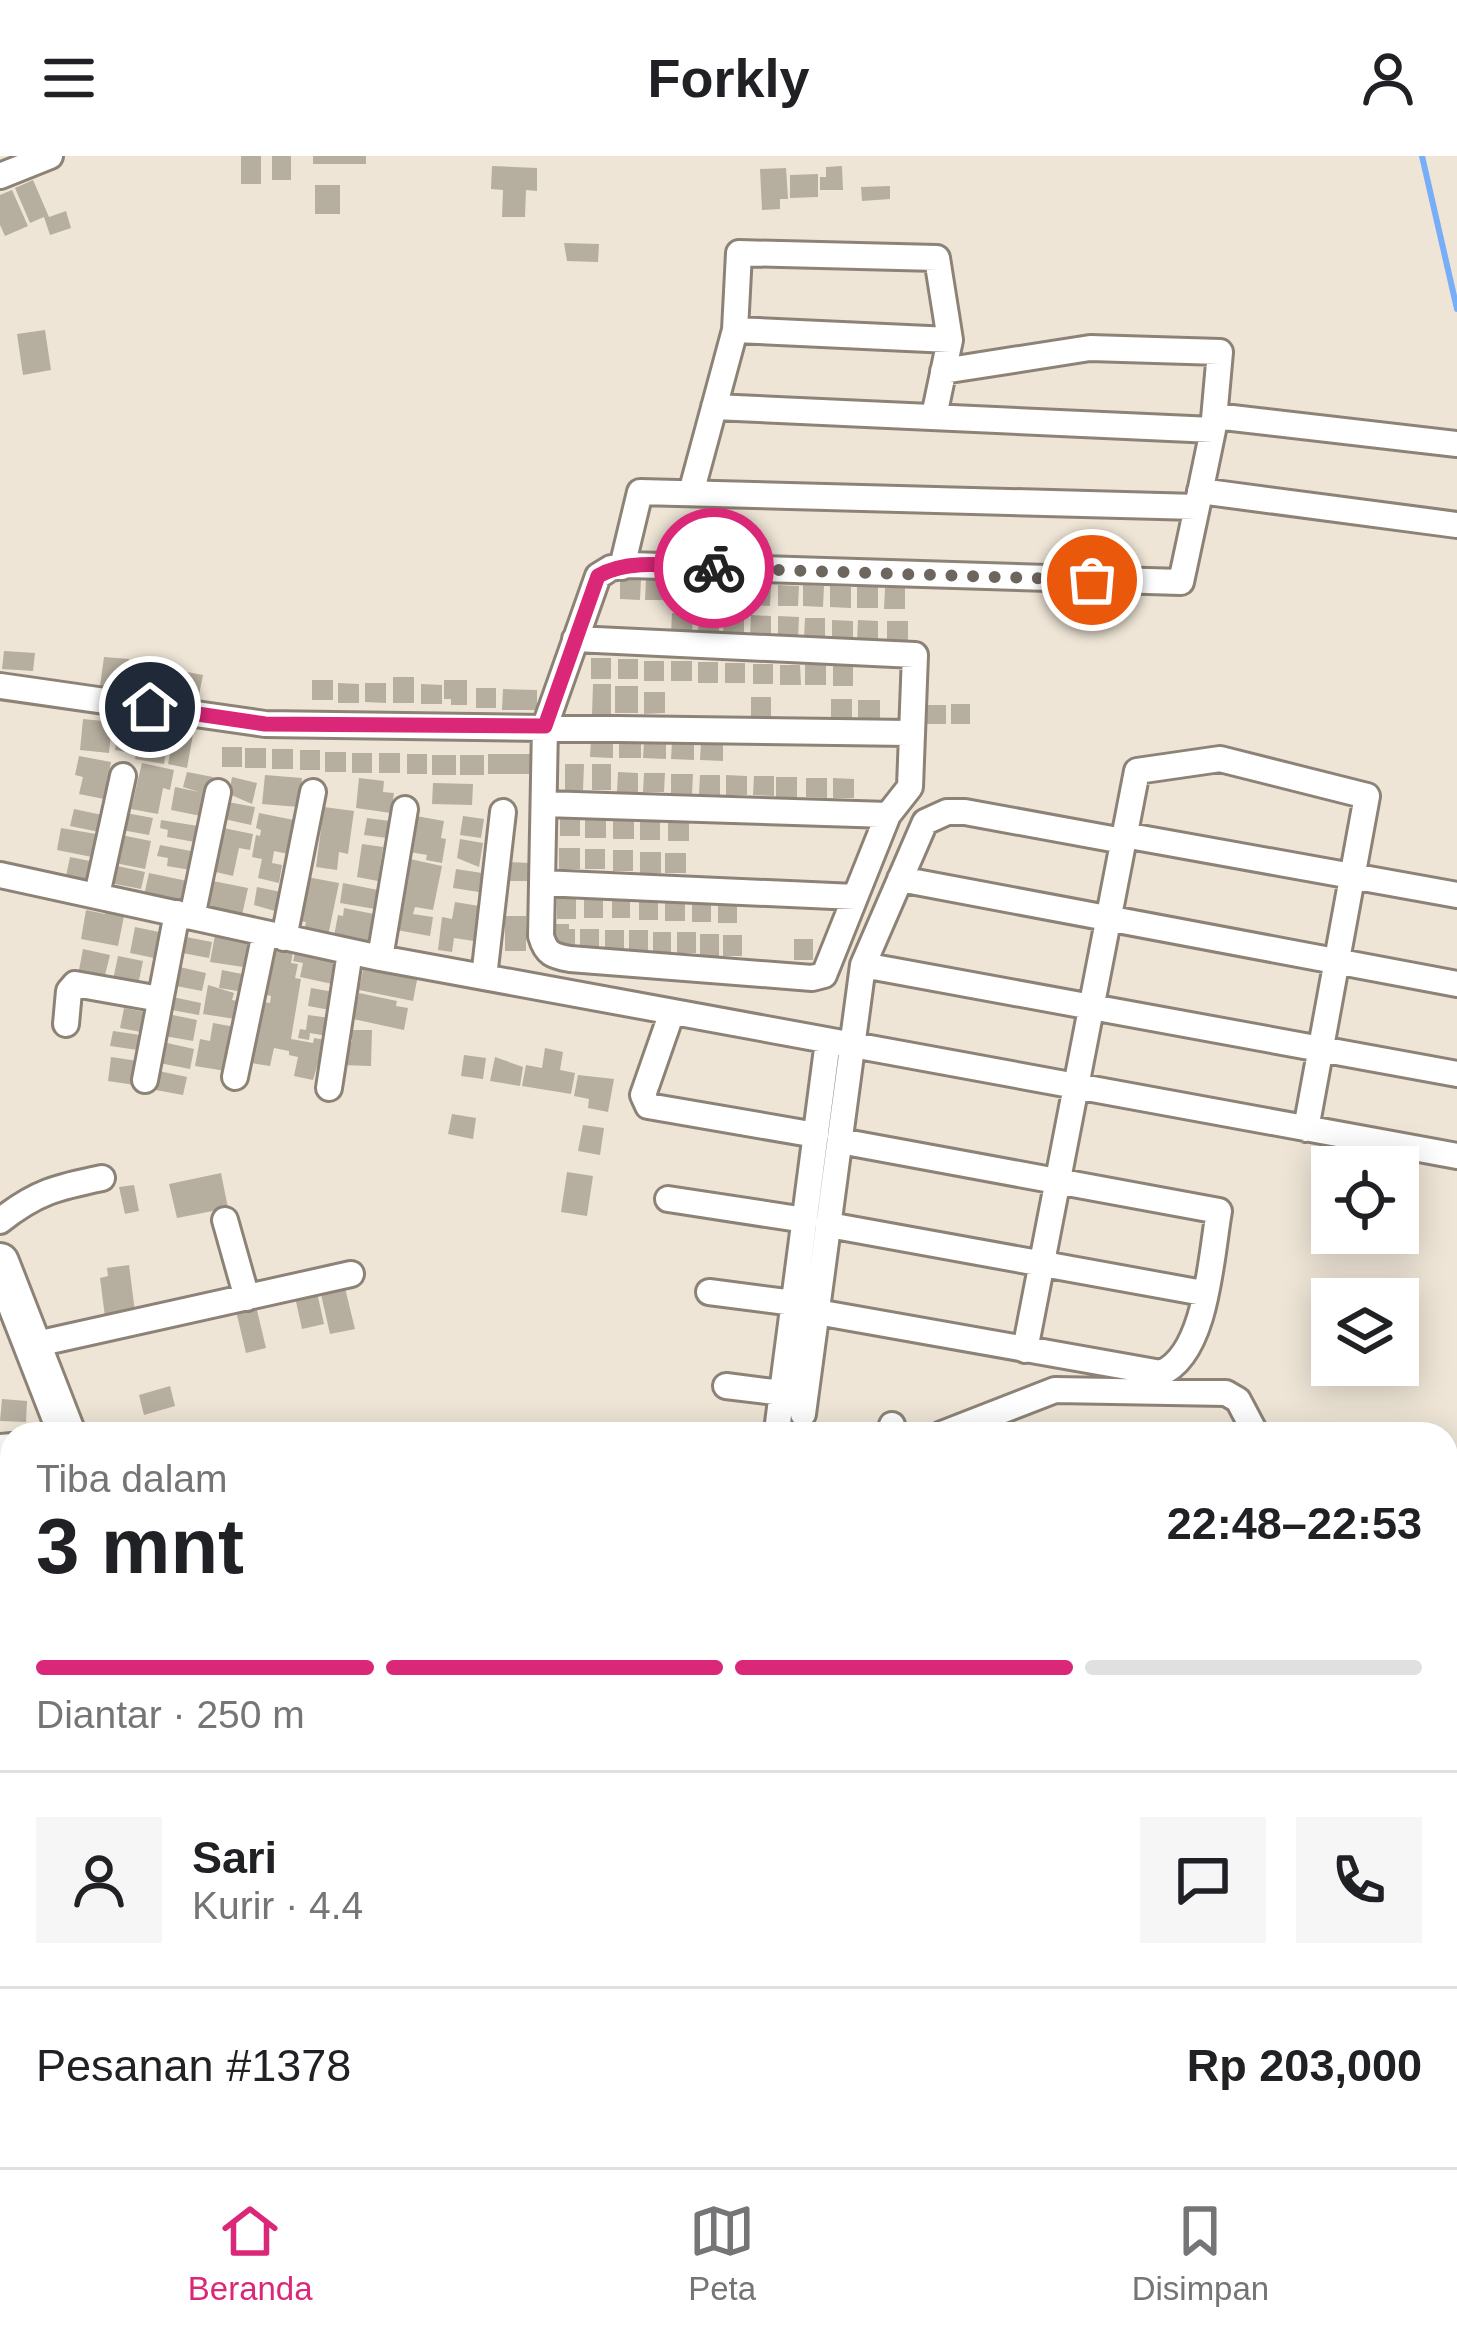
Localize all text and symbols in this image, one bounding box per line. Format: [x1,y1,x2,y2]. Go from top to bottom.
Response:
icon: menu [36,45,102,111]
icon: person [1355,45,1421,111]
text: Forkly [647,48,810,108]
courier [654,508,774,628]
pin [1041,529,1143,631]
icon: bike [681,535,747,601]
icon: bag [1059,547,1125,613]
pin [99,656,201,758]
icon: home [117,674,183,740]
map controls [1311,1146,1419,1386]
button: locate [1311,1146,1419,1254]
button: layers [1311,1278,1419,1386]
text: Tiba dalam [36,1457,227,1500]
text: 22:48–22:53 [1167,1498,1422,1549]
text: 3 mnt [36,1502,244,1590]
text: Diantar · 250 m [36,1693,305,1736]
button: person [36,1817,162,1943]
button: chat [1140,1817,1266,1943]
button: phone [1296,1817,1422,1943]
text: Sari [192,1832,277,1883]
text: Kurir · 4.4 [192,1884,363,1927]
text: Pesanan #1378 [36,2040,351,2091]
text: Rp 203,000 [1187,2040,1422,2091]
tab: Beranda [188,2198,313,2308]
tab: Peta [688,2198,756,2308]
tab: Disimpan [1132,2198,1269,2308]

